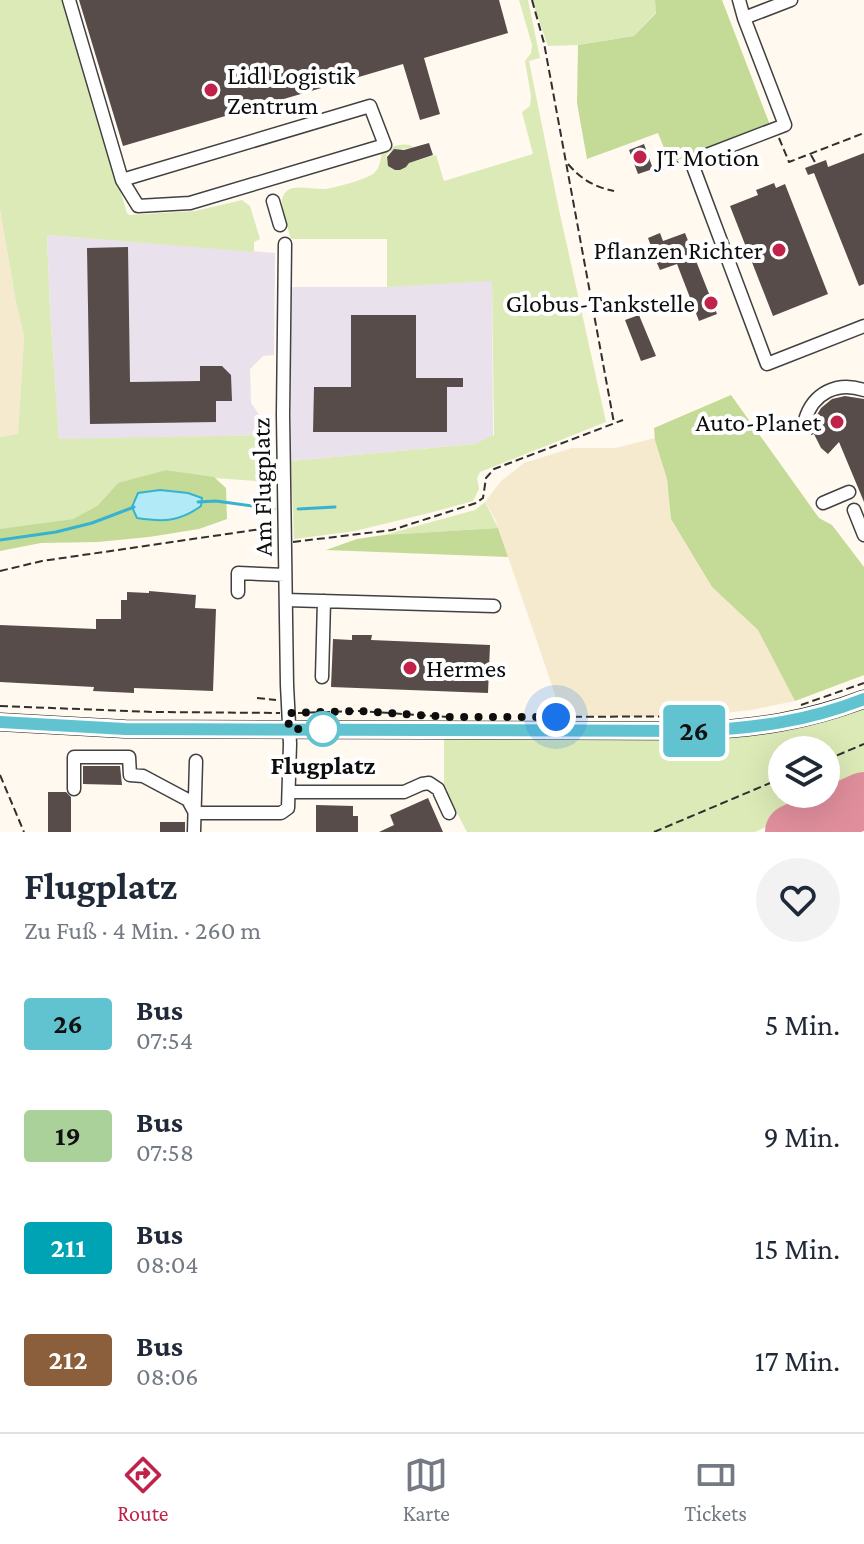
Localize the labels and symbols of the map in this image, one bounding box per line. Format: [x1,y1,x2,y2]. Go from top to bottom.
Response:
place label: Lidl Logistik Zentrum [227,61,356,120]
marker: Lidl Logistik Zentrum [202,81,220,99]
place label: JT Motion [654,143,760,172]
marker: JT Motion [631,148,649,166]
place label: Pflanzen Richter [594,236,763,265]
marker: Pflanzen Richter [770,241,788,259]
place label: Globus-Tankstelle [506,289,695,318]
marker: Globus-Tankstelle [702,294,720,312]
place label: Auto-Planet [696,408,821,437]
marker: Auto-Planet [828,413,846,431]
street label: Am Flugplatz [246,417,278,557]
place label: Hermes [426,654,506,683]
marker: Hermes [401,659,419,677]
your location [536,697,576,737]
line badge: 26 [658,705,730,757]
marker: Flugplatz [306,712,340,746]
place label: Flugplatz [271,751,376,780]

